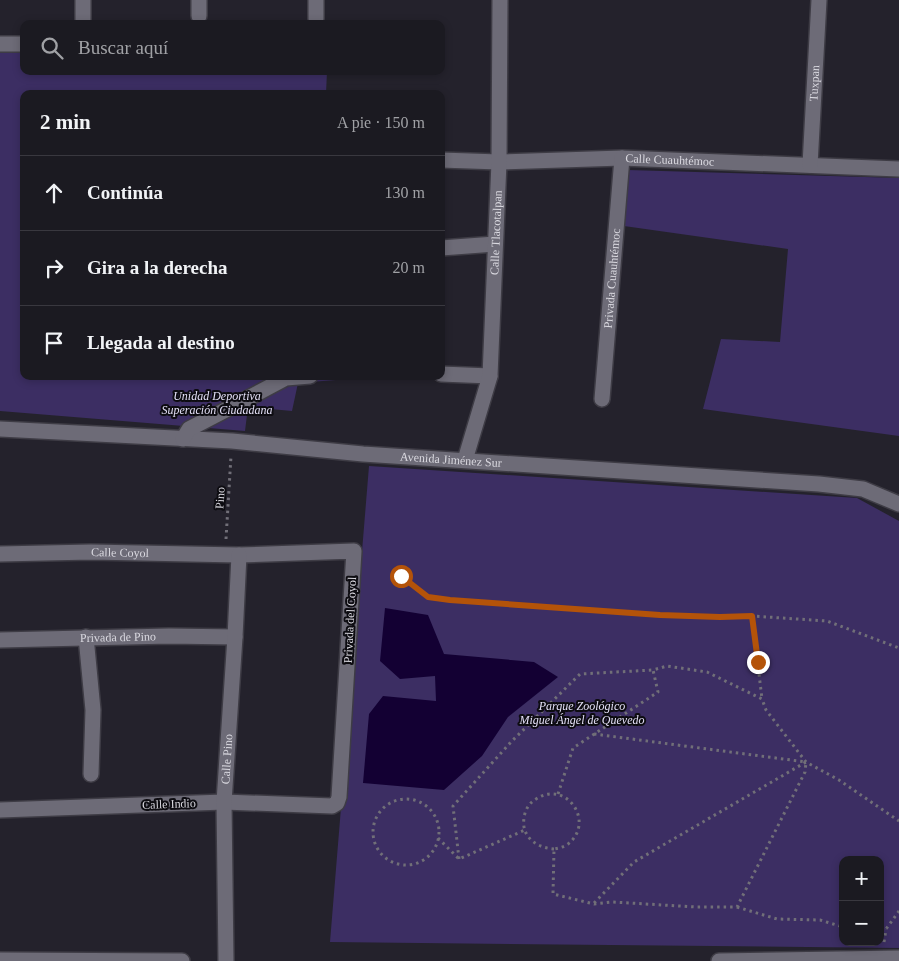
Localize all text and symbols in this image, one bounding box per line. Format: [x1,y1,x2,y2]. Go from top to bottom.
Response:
search box [20,20,445,75]
icon: search [38,34,66,62]
text: Buscar aquí [78,37,168,58]
street label: Tuxpan [806,65,822,102]
text: 2 min [40,110,91,134]
text: A pie · 150 m [337,114,425,131]
street label: Calle Cuauhtémoc [625,151,715,169]
icon: ahead [40,179,68,207]
text: Continúa [87,182,163,203]
text: 130 m [385,184,425,201]
street label: Calle Tlacotalpan [487,190,505,275]
street label: Privada Cuauhtémoc [601,228,623,329]
icon: right [40,254,68,282]
text: Gira a la derecha [87,257,228,278]
text: 20 m [393,259,425,276]
icon: arrive [40,329,68,357]
text: Llegada al destino [87,332,235,353]
park label: Unidad Deportiva Superación Ciudadana [162,389,273,417]
street label: Avenida Jiménez Sur [400,449,502,470]
street label: Pino [212,487,228,509]
street label: Calle Coyol [91,545,150,560]
route start [390,565,413,588]
street label: Privada del Coyol [341,576,359,664]
street label: Privada de Pino [80,629,156,645]
route end [747,651,770,674]
park label: Parque Zoológico Miguel Ángel de Quevedo [519,699,644,727]
street label: Calle Pino [218,734,236,785]
street label: Calle Indio [142,796,196,812]
map controls [839,856,884,946]
button: + [839,856,884,901]
button: − [839,901,884,946]

